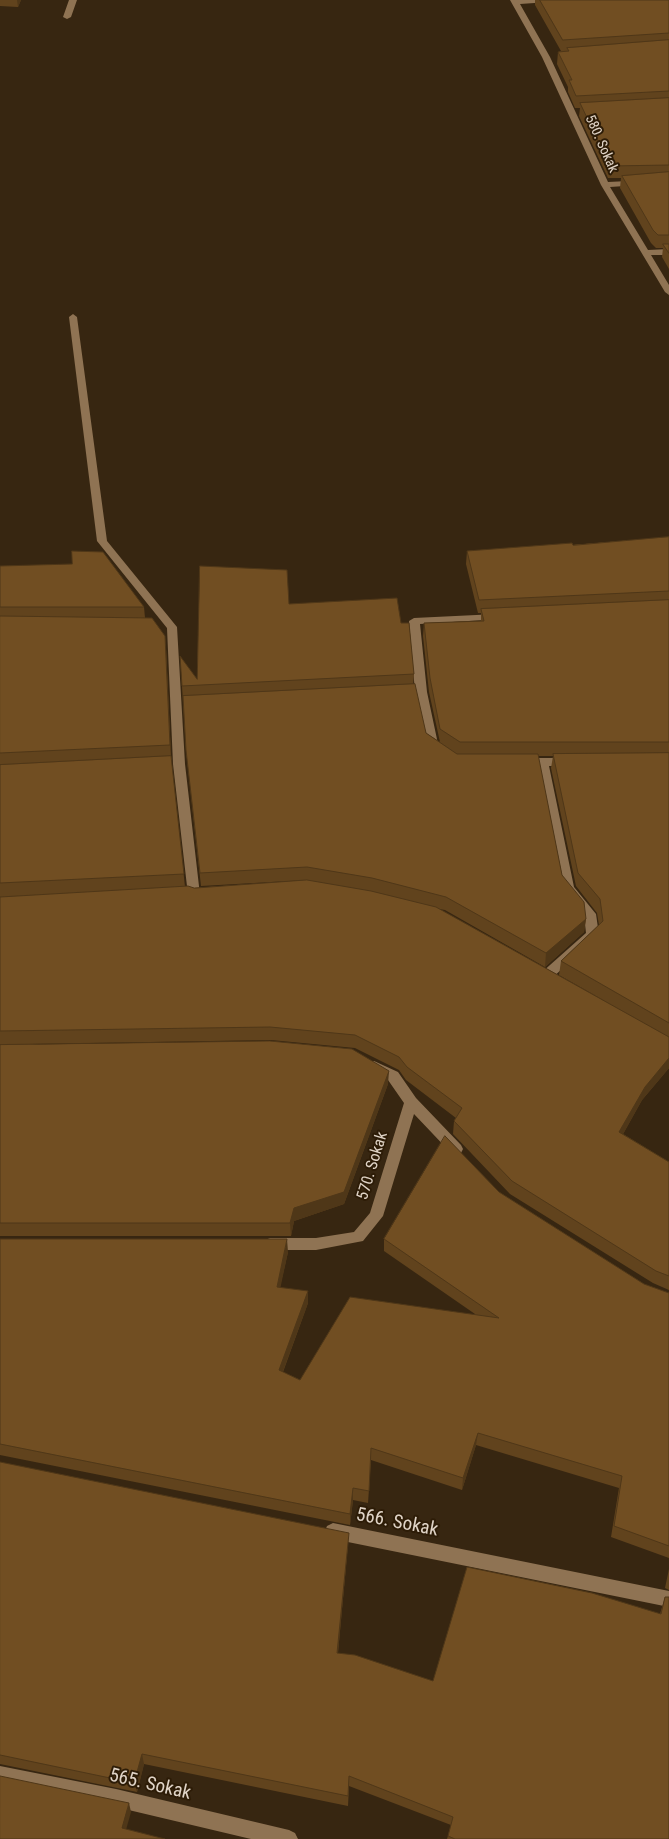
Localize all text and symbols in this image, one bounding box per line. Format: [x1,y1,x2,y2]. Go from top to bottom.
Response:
street label: 580. Sokak [581,113,621,175]
street label: 570. Sokak [354,1130,392,1202]
street label: 566. Sokak [354,1504,440,1542]
street label: 565. Sokak [107,1765,193,1805]

